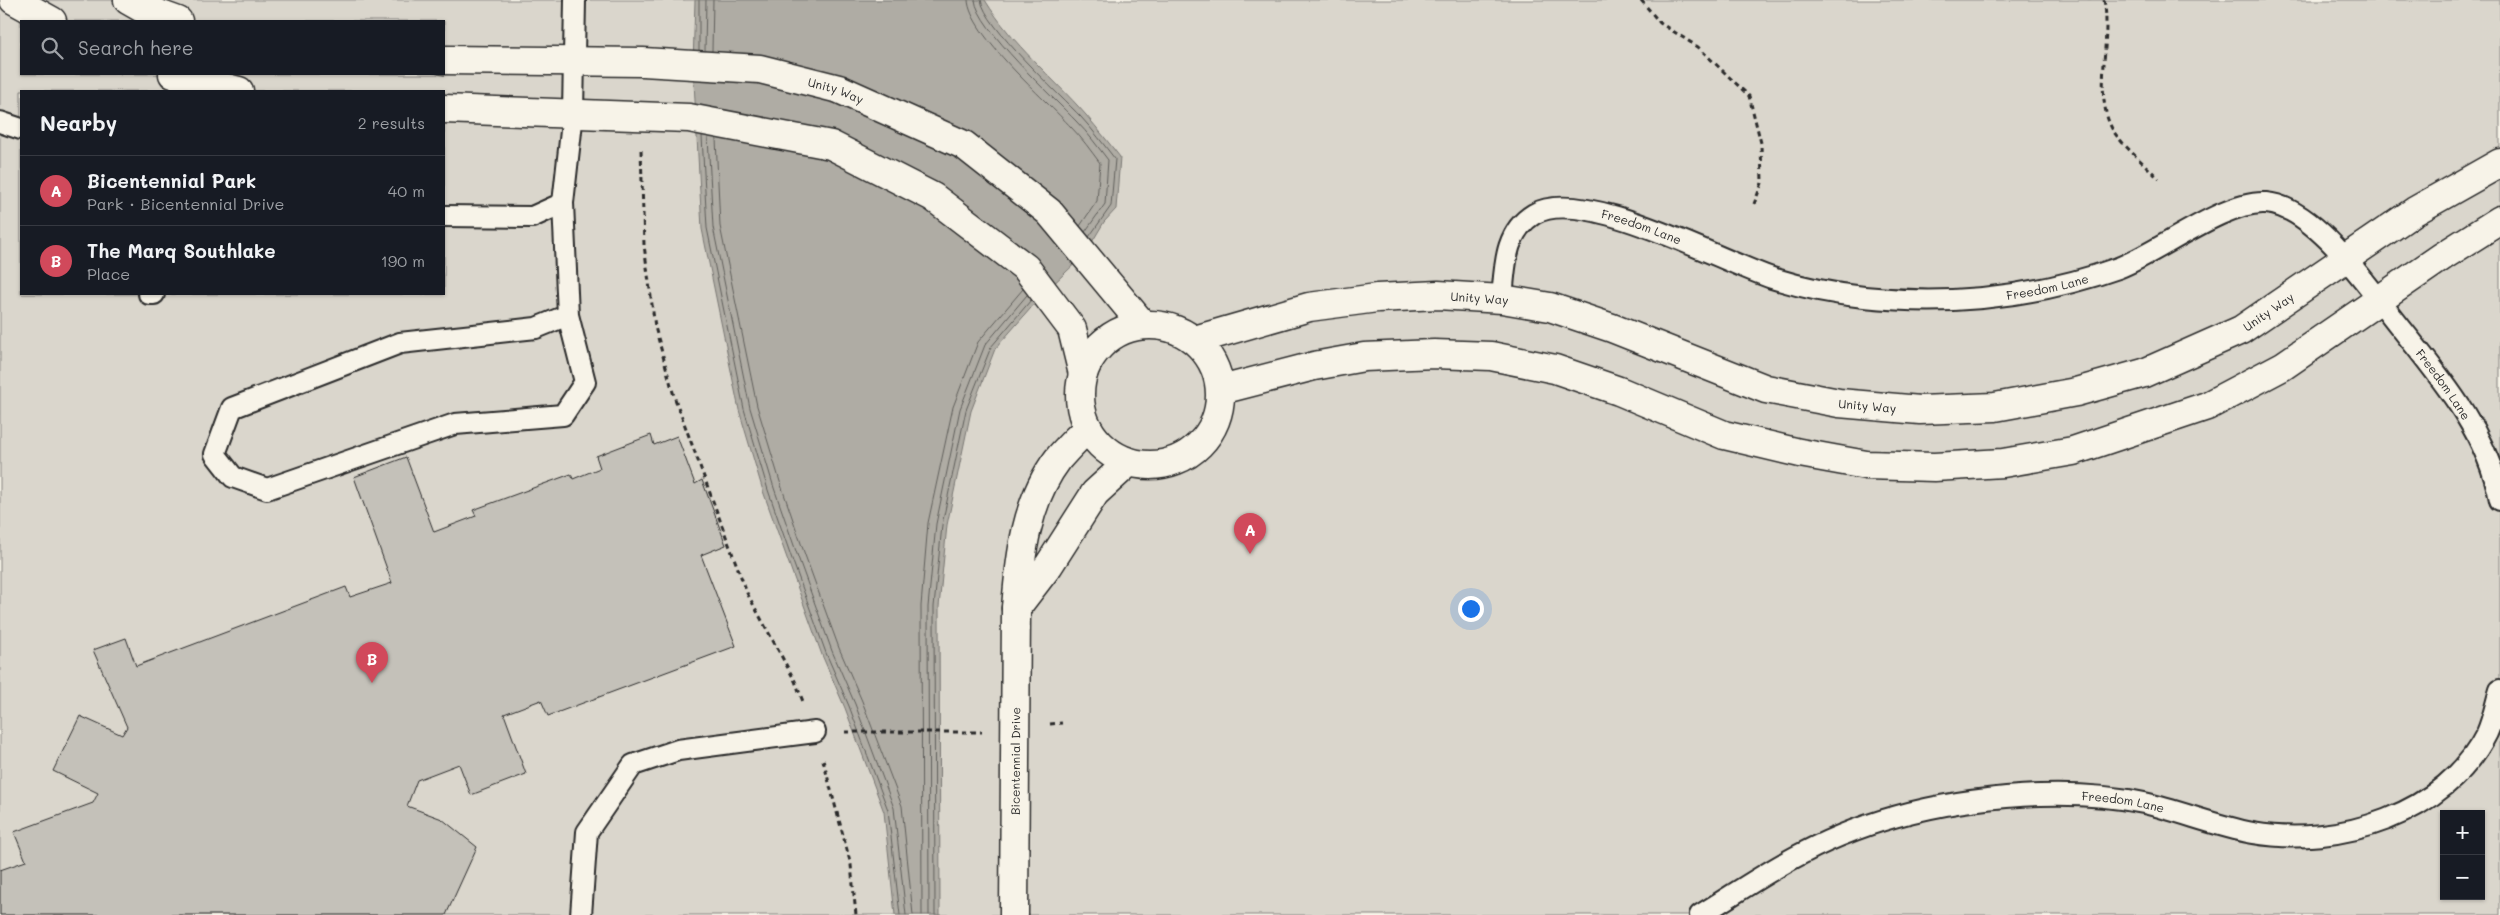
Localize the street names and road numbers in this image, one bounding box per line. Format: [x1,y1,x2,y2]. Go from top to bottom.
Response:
street label: Unity Way [806,73,866,107]
street label: Freedom Lane [1600,205,1684,248]
street label: Freedom Lane [2005,270,2090,303]
street label: Unity Way [1450,288,1510,308]
street label: Unity Way [2240,288,2297,334]
street label: Freedom Lane [2413,345,2474,423]
street label: Unity Way [1838,395,1897,416]
street label: Bicentennial Drive [1007,707,1023,815]
street label: Freedom Lane [2081,787,2166,816]

